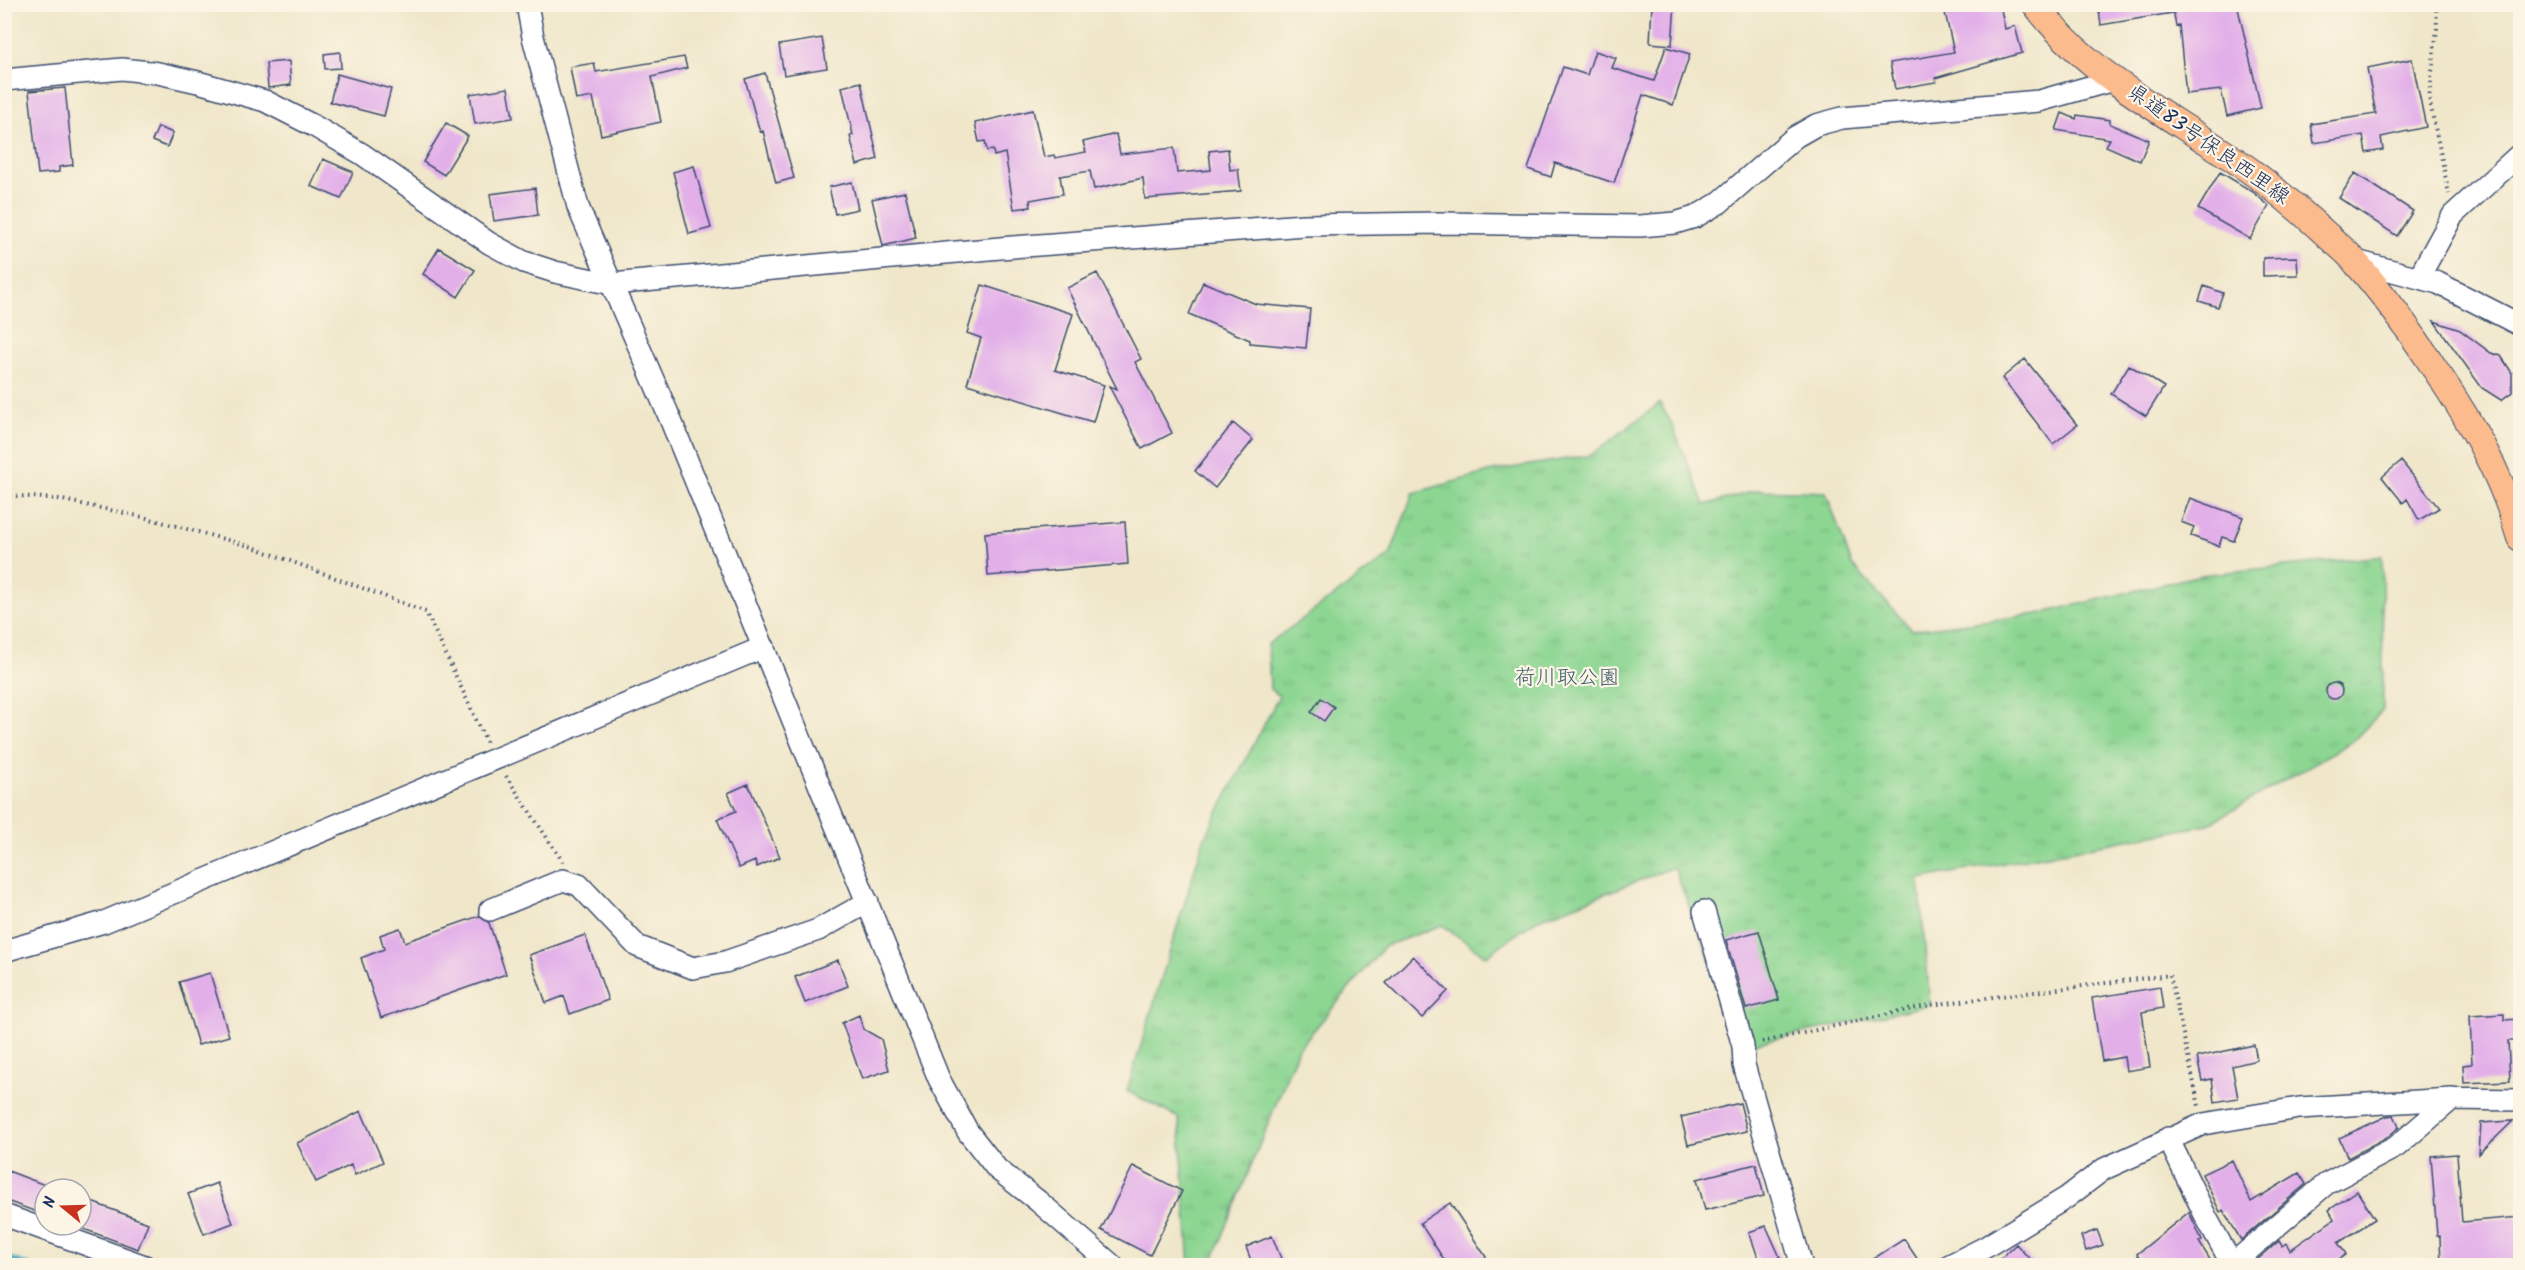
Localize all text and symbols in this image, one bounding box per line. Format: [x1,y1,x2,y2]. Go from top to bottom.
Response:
street label: 県道83号保良西里線 [2120,76,2296,214]
park label: 荷川取公園 [1515,662,1620,695]
north arrow [33,1177,93,1237]
text: N [37,1194,64,1211]

